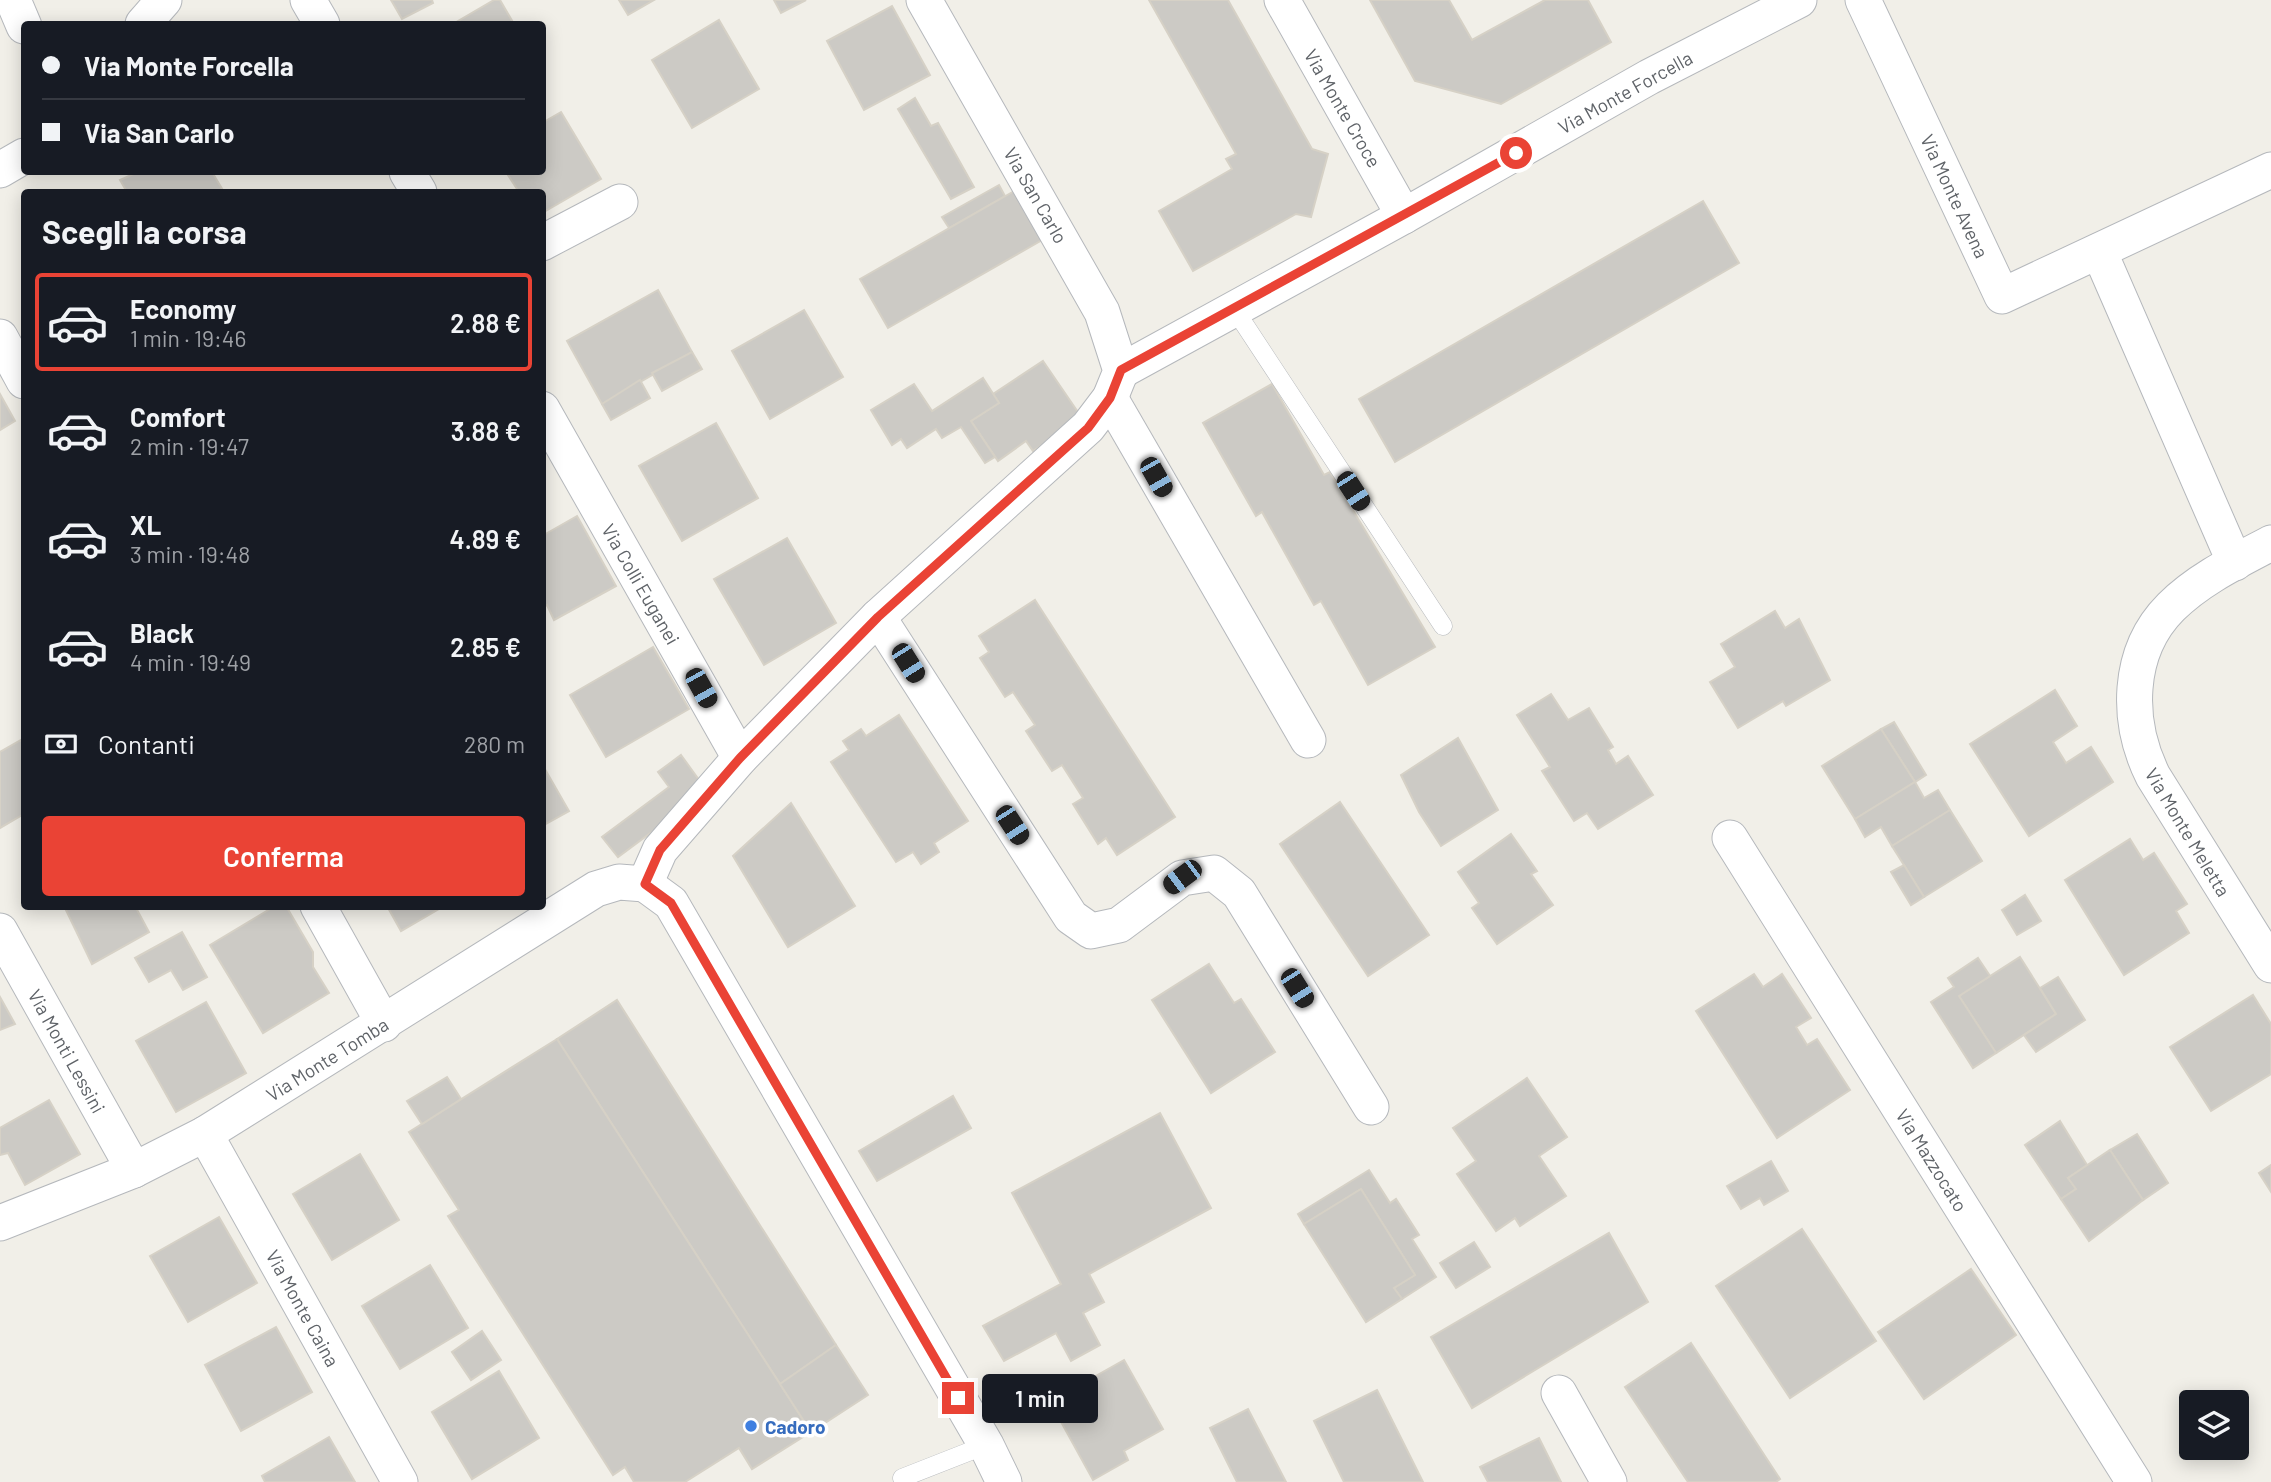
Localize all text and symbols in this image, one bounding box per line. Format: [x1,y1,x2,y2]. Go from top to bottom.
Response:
street label: Via Monte Croce [1300,45,1386,171]
street label: Via Monte Forcella [1554,46,1696,138]
text: Via Monte Forcella [84,50,294,81]
text: Via San Carlo [84,117,234,148]
street label: Via Monte Avena [1916,130,1994,262]
route start [1500,137,1532,169]
street label: Via San Carlo [999,143,1073,247]
text: Scegli la corsa [42,212,247,250]
icon: car [46,291,109,354]
text: Economy [130,293,236,324]
text: 2.88 € [450,307,521,338]
text: 1 min · 19:46 [130,324,246,352]
icon: car [46,399,109,462]
text: Comfort [130,401,226,432]
text: 3.88 € [451,415,521,446]
text: 2 min · 19:47 [130,432,249,460]
car [1137,454,1176,500]
car [1333,468,1374,514]
icon: car [46,507,109,570]
text: XL [130,509,161,540]
street label: Via Colli Euganei [597,520,685,648]
text: 4.89 € [449,523,521,554]
text: 3 min · 19:48 [130,540,250,568]
icon: car [46,615,109,678]
text: Black [130,617,194,648]
text: 2.85 € [450,631,521,662]
car [888,640,929,686]
text: 4 min · 19:49 [130,648,251,676]
car [682,665,721,711]
icon: cash [42,725,80,763]
text: Contanti [98,728,195,759]
text: 280 m [464,730,525,758]
street label: Via Monte Meletta [2141,764,2235,900]
car [992,802,1033,848]
button: Conferma [42,816,525,896]
car [1159,856,1206,898]
car [1277,965,1318,1011]
street label: Via Monti Lessini [23,985,111,1117]
street label: Via Monte Tomba [262,1012,392,1106]
street label: Via Mazzocato [1891,1104,1973,1216]
street label: Via Monte Caina [261,1245,345,1371]
callout: 1 min [982,1374,1098,1422]
route end [942,1382,974,1414]
text: 1 min [1015,1384,1065,1412]
map controls [2179,1390,2249,1460]
button: layers [2179,1390,2249,1460]
place label: Cadoro [765,1415,825,1438]
marker: Cadoro [743,1418,759,1434]

